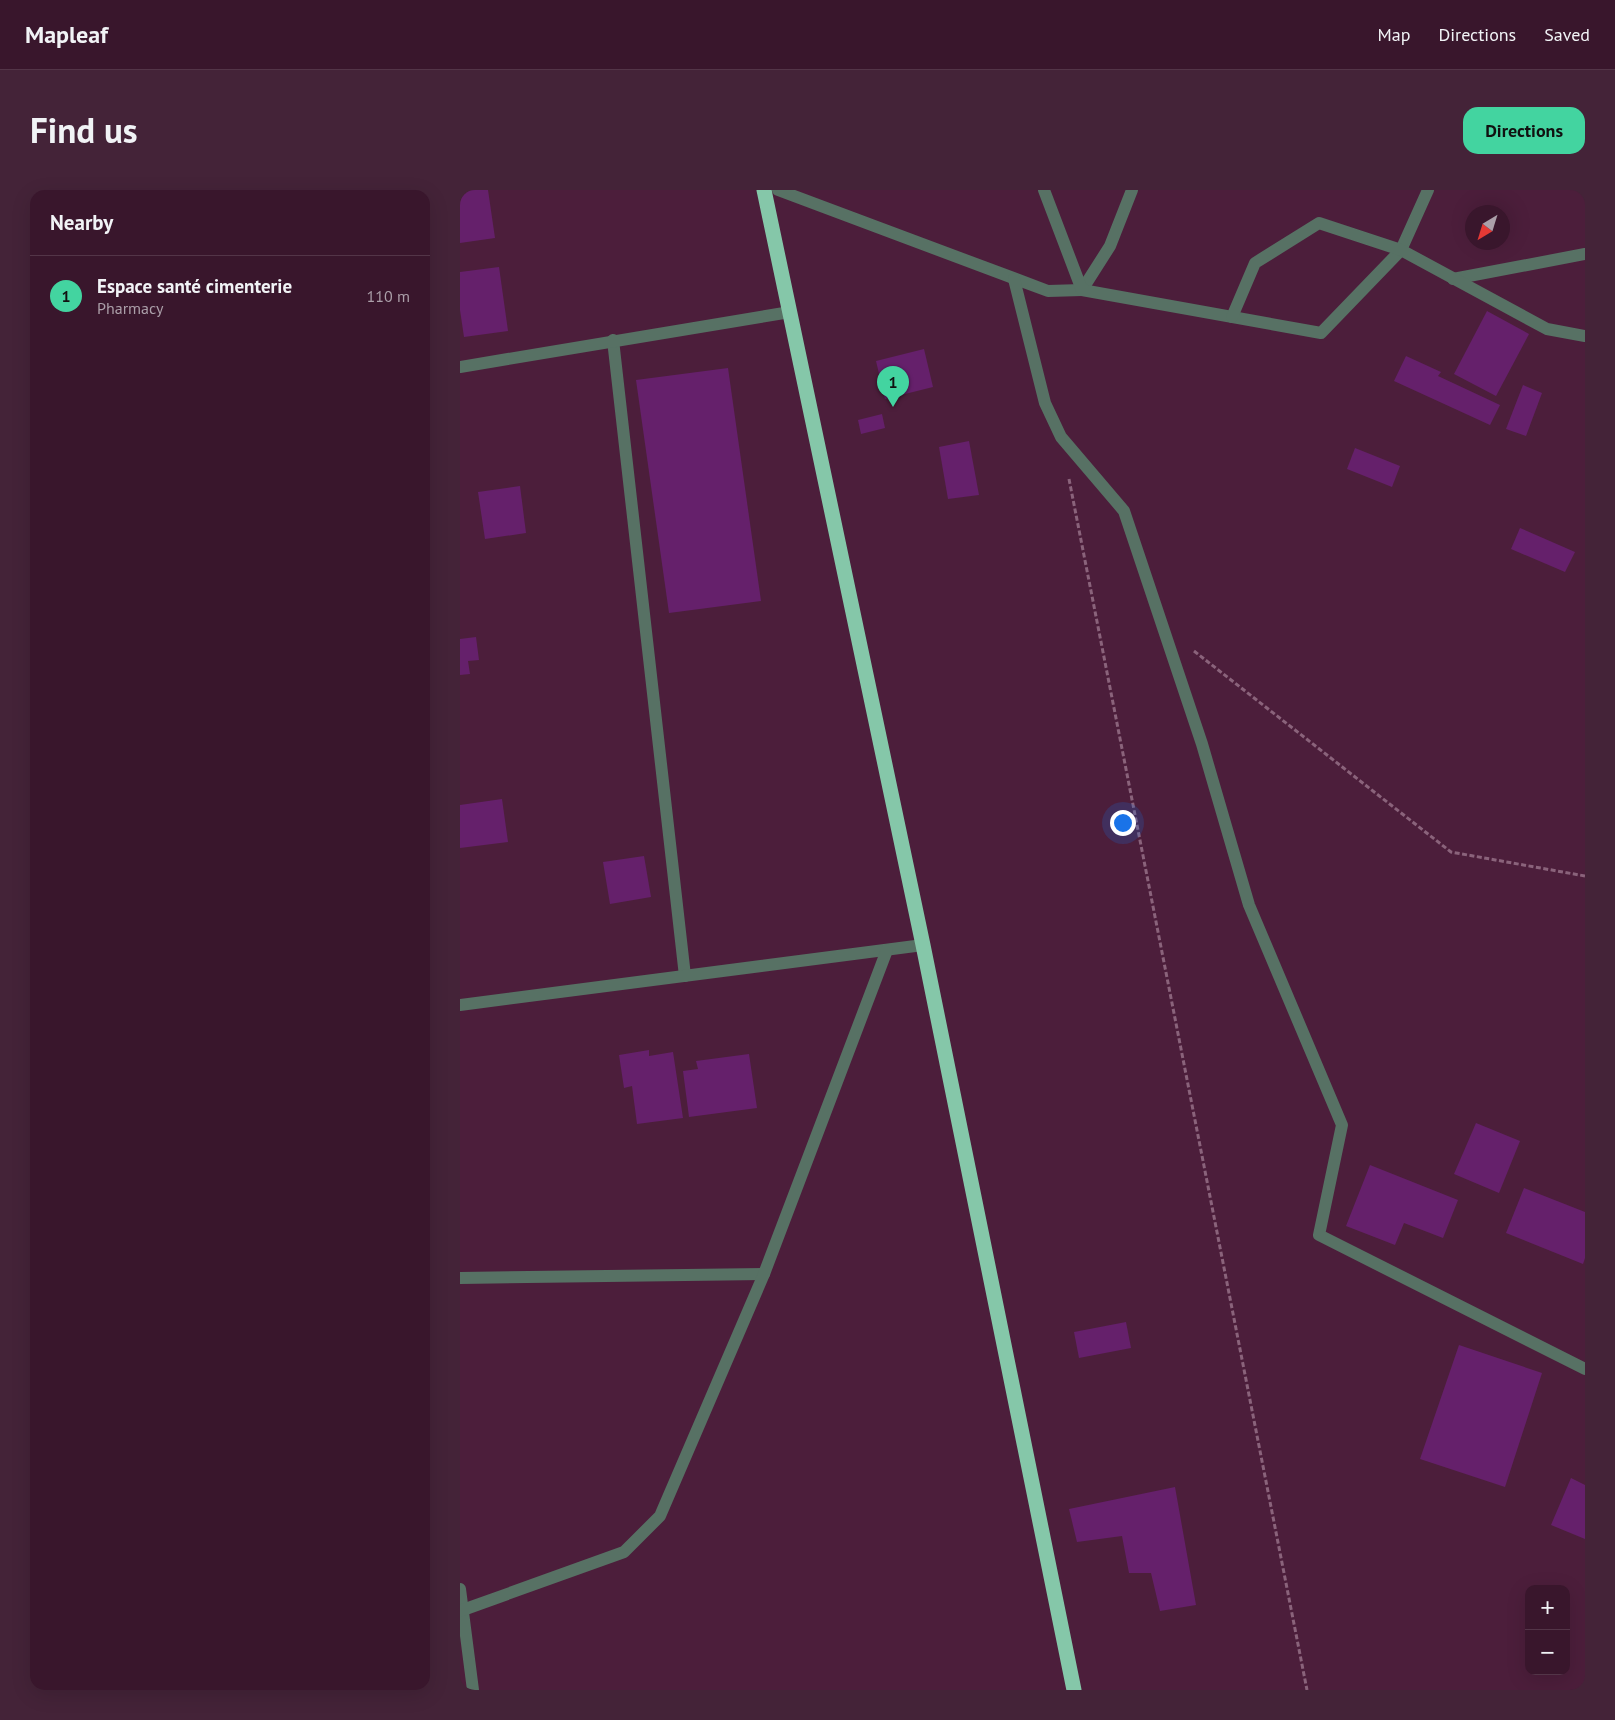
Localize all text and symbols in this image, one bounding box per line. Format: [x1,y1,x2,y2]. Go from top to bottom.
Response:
text: Mapleaf [25,19,108,50]
text: Map [1378,23,1410,46]
text: Directions [1438,23,1516,46]
text: Saved [1544,23,1590,46]
text: Find us [30,107,138,153]
button: Directions [1463,107,1585,154]
north arrow [1465,205,1510,250]
text: Nearby [50,209,113,236]
text: Espace santé cimenterie [97,274,292,298]
text: 1 [61,286,71,306]
text: 110 m [367,286,410,306]
text: Pharmacy [97,298,163,318]
pin: 1 [877,366,909,407]
your location [1110,810,1136,836]
map controls [1525,1585,1570,1675]
button: + [1525,1585,1570,1630]
button: − [1525,1630,1570,1675]

